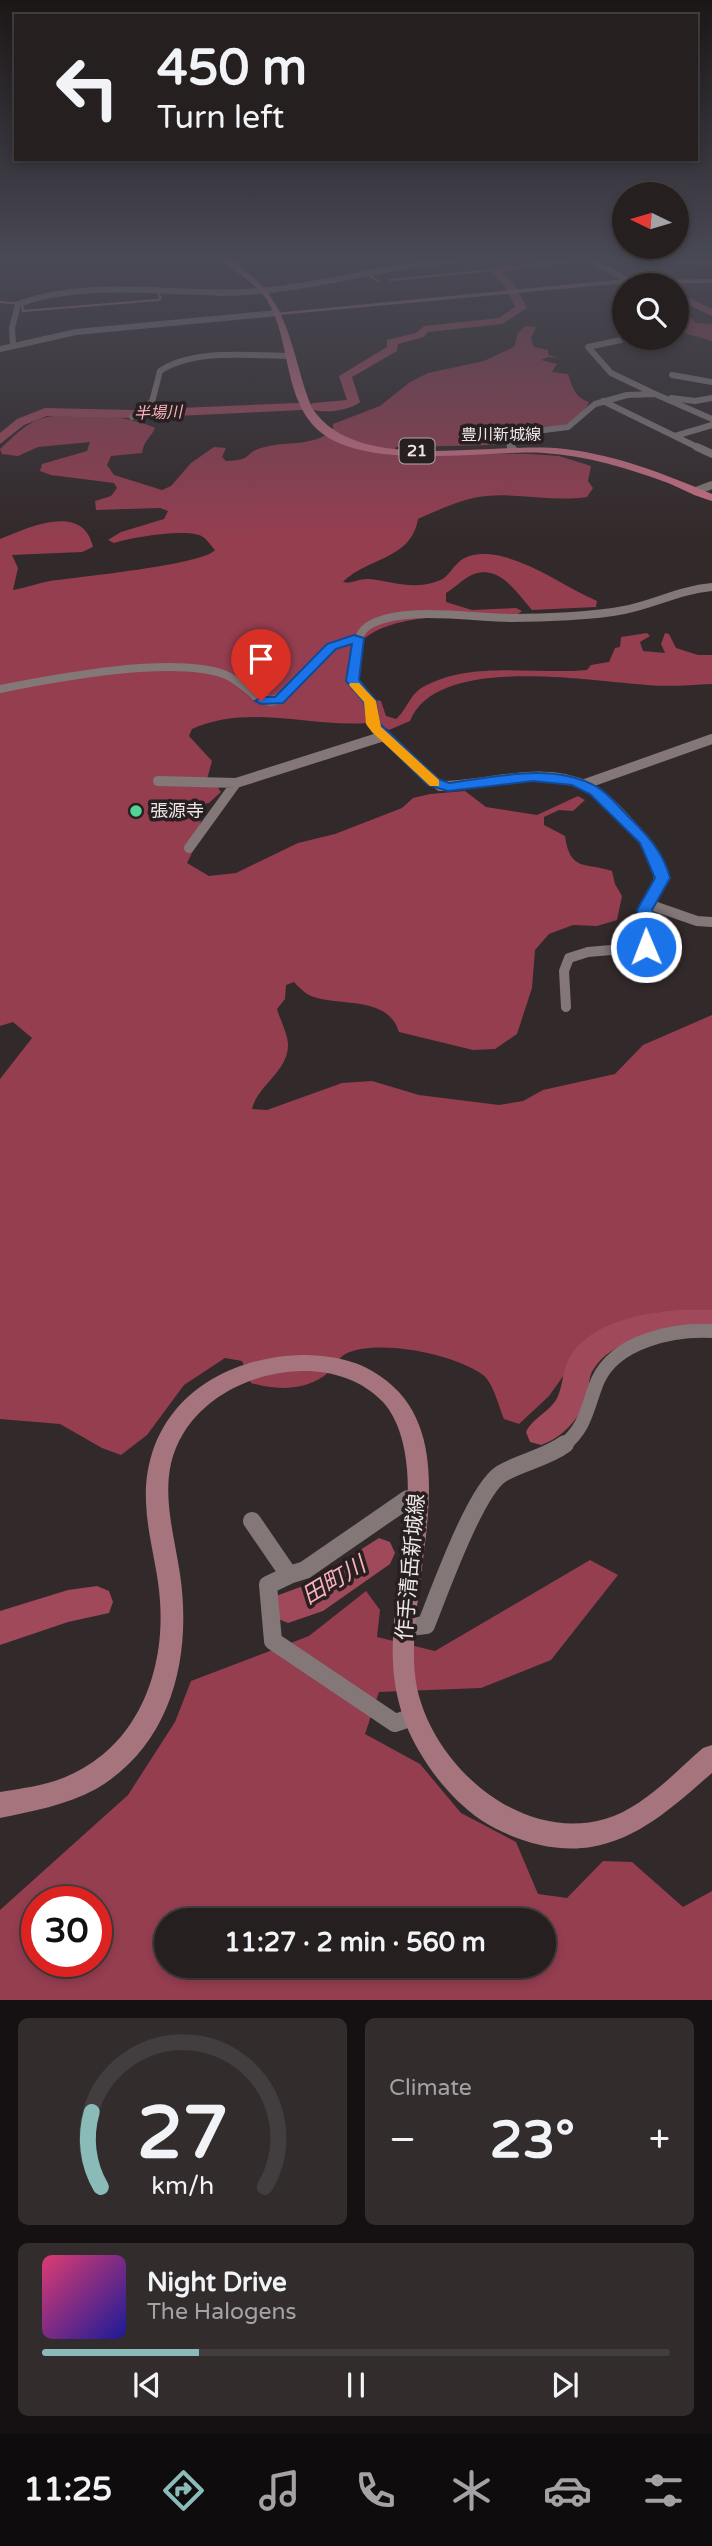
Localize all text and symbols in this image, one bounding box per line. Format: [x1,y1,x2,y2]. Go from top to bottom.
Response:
text: 450 m [157,39,307,98]
icon: left [42,42,133,133]
text: Turn left [157,99,284,137]
north arrow [612,182,690,259]
map controls [612,182,689,350]
button: search [612,273,689,350]
water label: 半場川 [134,402,184,424]
street label: 豊川新城線 [461,425,541,445]
road number: 21 [400,438,434,464]
pin [231,629,291,701]
icon: arrive [242,640,280,678]
place label: 張源寺 [150,800,204,822]
marker: 張源寺 [128,803,144,819]
position arrow [609,910,683,984]
street label: 作手清岳新城線 [392,1493,430,1641]
water label: 田町川 [297,1550,373,1611]
speed limit sign: 30 [21,1886,112,1977]
text: 11:27 · 2 min · 560 m [224,1927,486,1958]
text: Climate [389,2074,472,2102]
text: 27 [137,2091,228,2179]
text: 23° [490,2109,575,2172]
text: − [389,2117,416,2163]
text: + [649,2117,670,2163]
text: km/h [151,2171,214,2201]
text: Night Drive [147,2267,287,2298]
text: The Halogens [147,2298,296,2326]
icon: previous [128,2366,166,2404]
icon: pause [337,2366,375,2404]
icon: next [546,2366,584,2404]
icon: directions [159,2466,208,2515]
icon: music [255,2466,304,2515]
icon: phone [351,2466,400,2515]
icon: climate [447,2466,496,2515]
icon: car [543,2466,592,2515]
icon: filters [639,2466,688,2515]
text: 11:25 [24,2471,112,2509]

